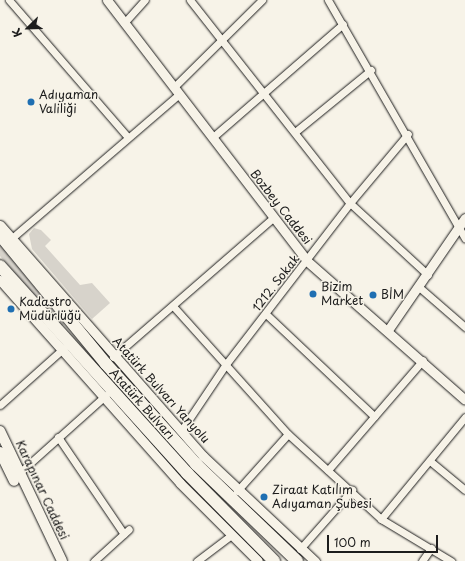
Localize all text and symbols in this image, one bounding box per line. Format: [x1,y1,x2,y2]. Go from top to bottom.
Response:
north arrow [8,8,48,48]
text: K [7,26,26,40]
place label: Adıyaman Valiliği [39,88,98,116]
marker: Adıyaman Valiliği [26,97,36,107]
street label: Bozbey Caddesi [247,167,315,247]
street label: 1212. Sokak [249,251,303,315]
place label: Bizim Market [321,280,363,308]
place label: BİM [381,288,404,302]
marker: Bizim Market [308,289,318,299]
marker: BİM [368,290,378,300]
place label: Kadastro Müdürlüğü [19,295,81,323]
marker: Kadastro Müdürlüğü [6,304,16,314]
street label: Atatürk Bulvarı Yanyolu [109,333,213,447]
street label: Atatürk Bulvarı [106,365,178,443]
street label: Karapınar Caddesi [13,438,71,542]
place label: Ziraat Katılım Adıyaman Şubesi [272,483,372,511]
marker: Ziraat Katılım Adıyaman Şubesi [259,492,269,502]
scale bar [329,527,440,553]
text: 100 m [334,533,371,551]

